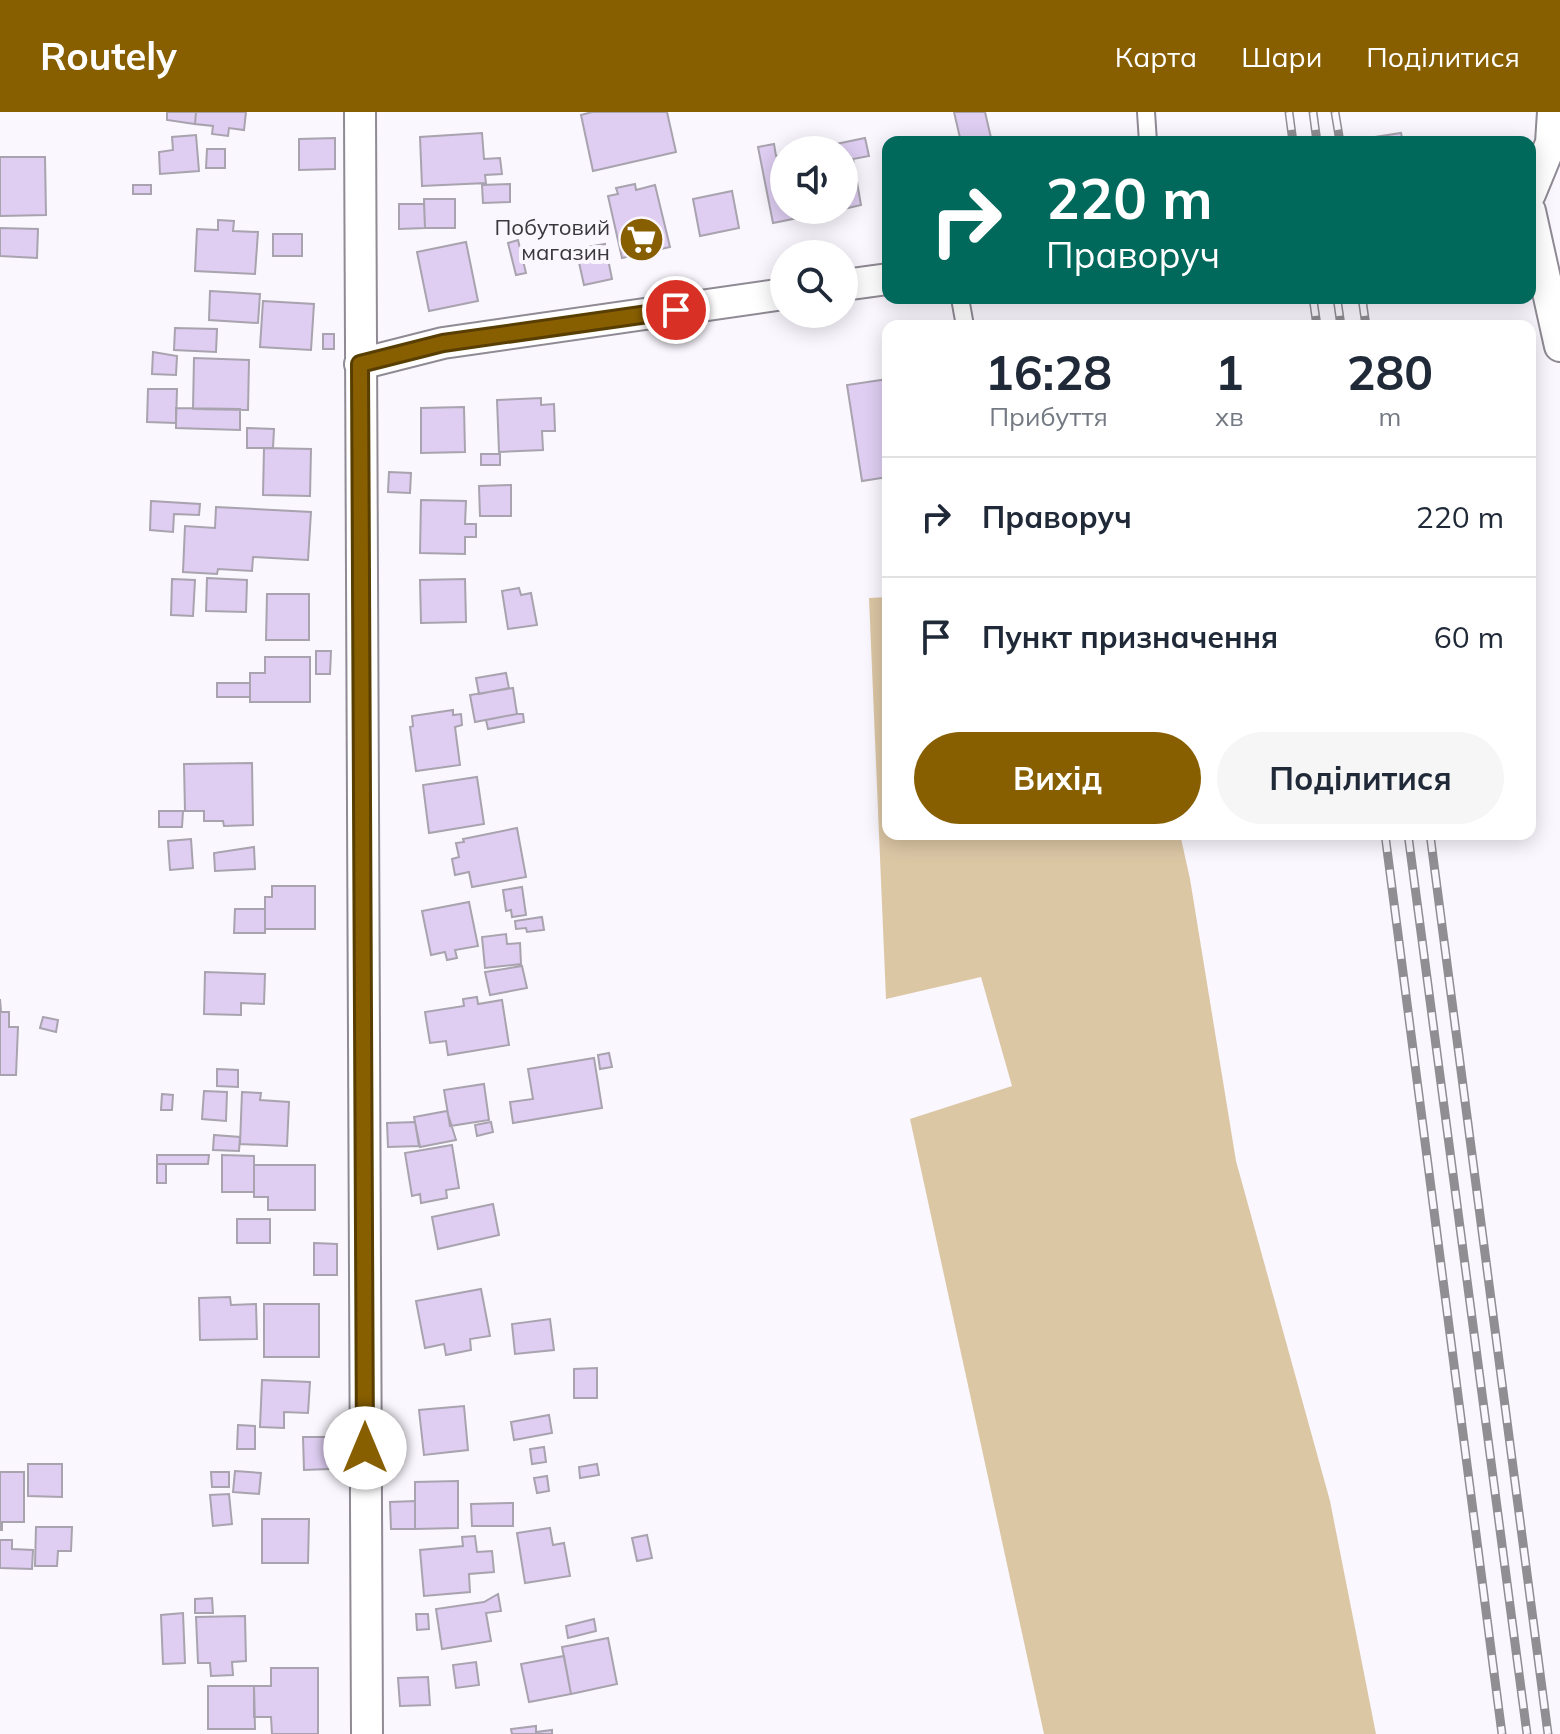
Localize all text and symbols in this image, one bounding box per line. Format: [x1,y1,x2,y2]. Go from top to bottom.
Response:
text: Routely [40,32,177,80]
text: Карта [1115,39,1197,74]
text: Шари [1241,39,1322,74]
text: Поділитися [1366,39,1520,74]
map controls [770,136,858,328]
button: sound [770,136,858,224]
text: 220 m [1046,163,1213,233]
icon: right [914,168,1018,272]
place label: Побутовий магазин [495,213,610,266]
supermarket icon: Побутовий магазин [617,216,665,264]
text: Праворуч [1046,232,1220,277]
button: search [770,240,858,328]
pin [642,276,710,344]
icon: arrive [654,288,698,332]
text: 16:28 [985,342,1112,402]
text: 1 [1215,342,1244,402]
text: 280 [1347,342,1433,402]
text: Прибуття [989,400,1108,433]
text: хв [1215,400,1244,433]
text: m [1378,400,1401,433]
icon: right [914,495,958,539]
text: Праворуч [982,498,1132,536]
text: 220 m [1416,498,1504,536]
icon: arrive [914,615,958,659]
text: Пункт призначення [982,618,1278,656]
text: 60 m [1434,618,1504,656]
button: Вихід [914,732,1201,824]
button: Поділитися [1217,732,1504,824]
position arrow [323,1406,407,1490]

